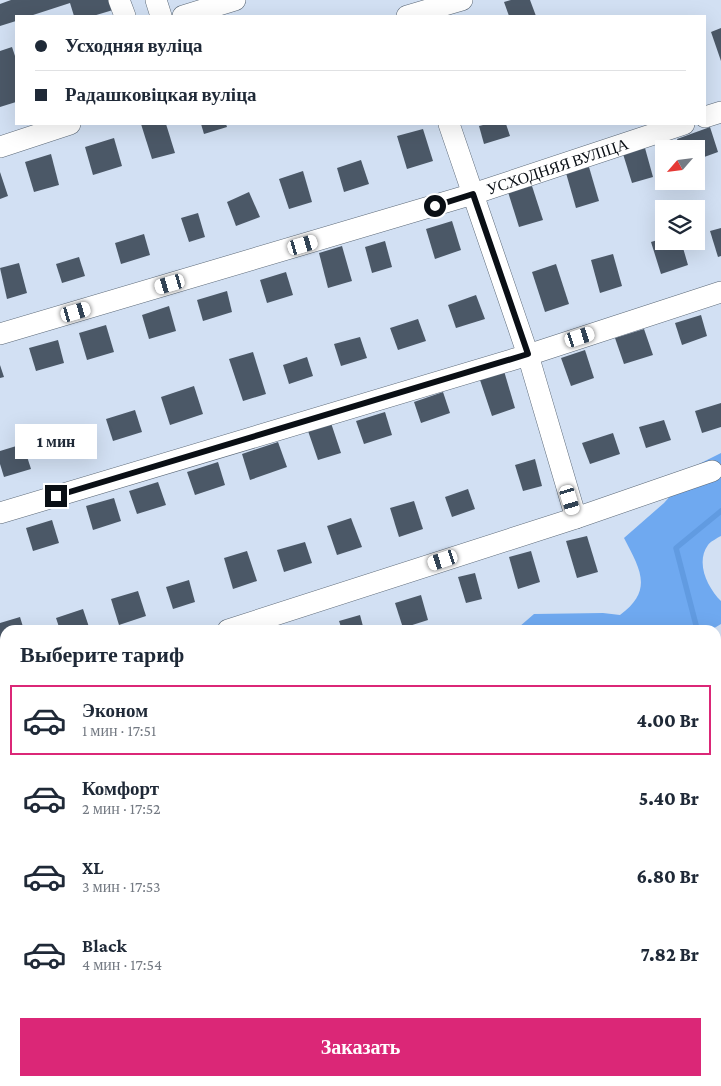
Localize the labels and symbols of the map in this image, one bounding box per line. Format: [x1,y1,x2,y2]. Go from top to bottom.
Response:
street label: УСХОДНЯЯ ВУЛІЦА [484,135,631,198]
north arrow [655,140,705,190]
route start [424,195,446,217]
car [286,234,319,256]
car [153,273,186,295]
car [59,301,92,323]
car [563,325,596,349]
callout: 1 мин [15,424,97,458]
car [558,483,581,517]
route end [45,485,67,507]
car [426,548,459,572]

